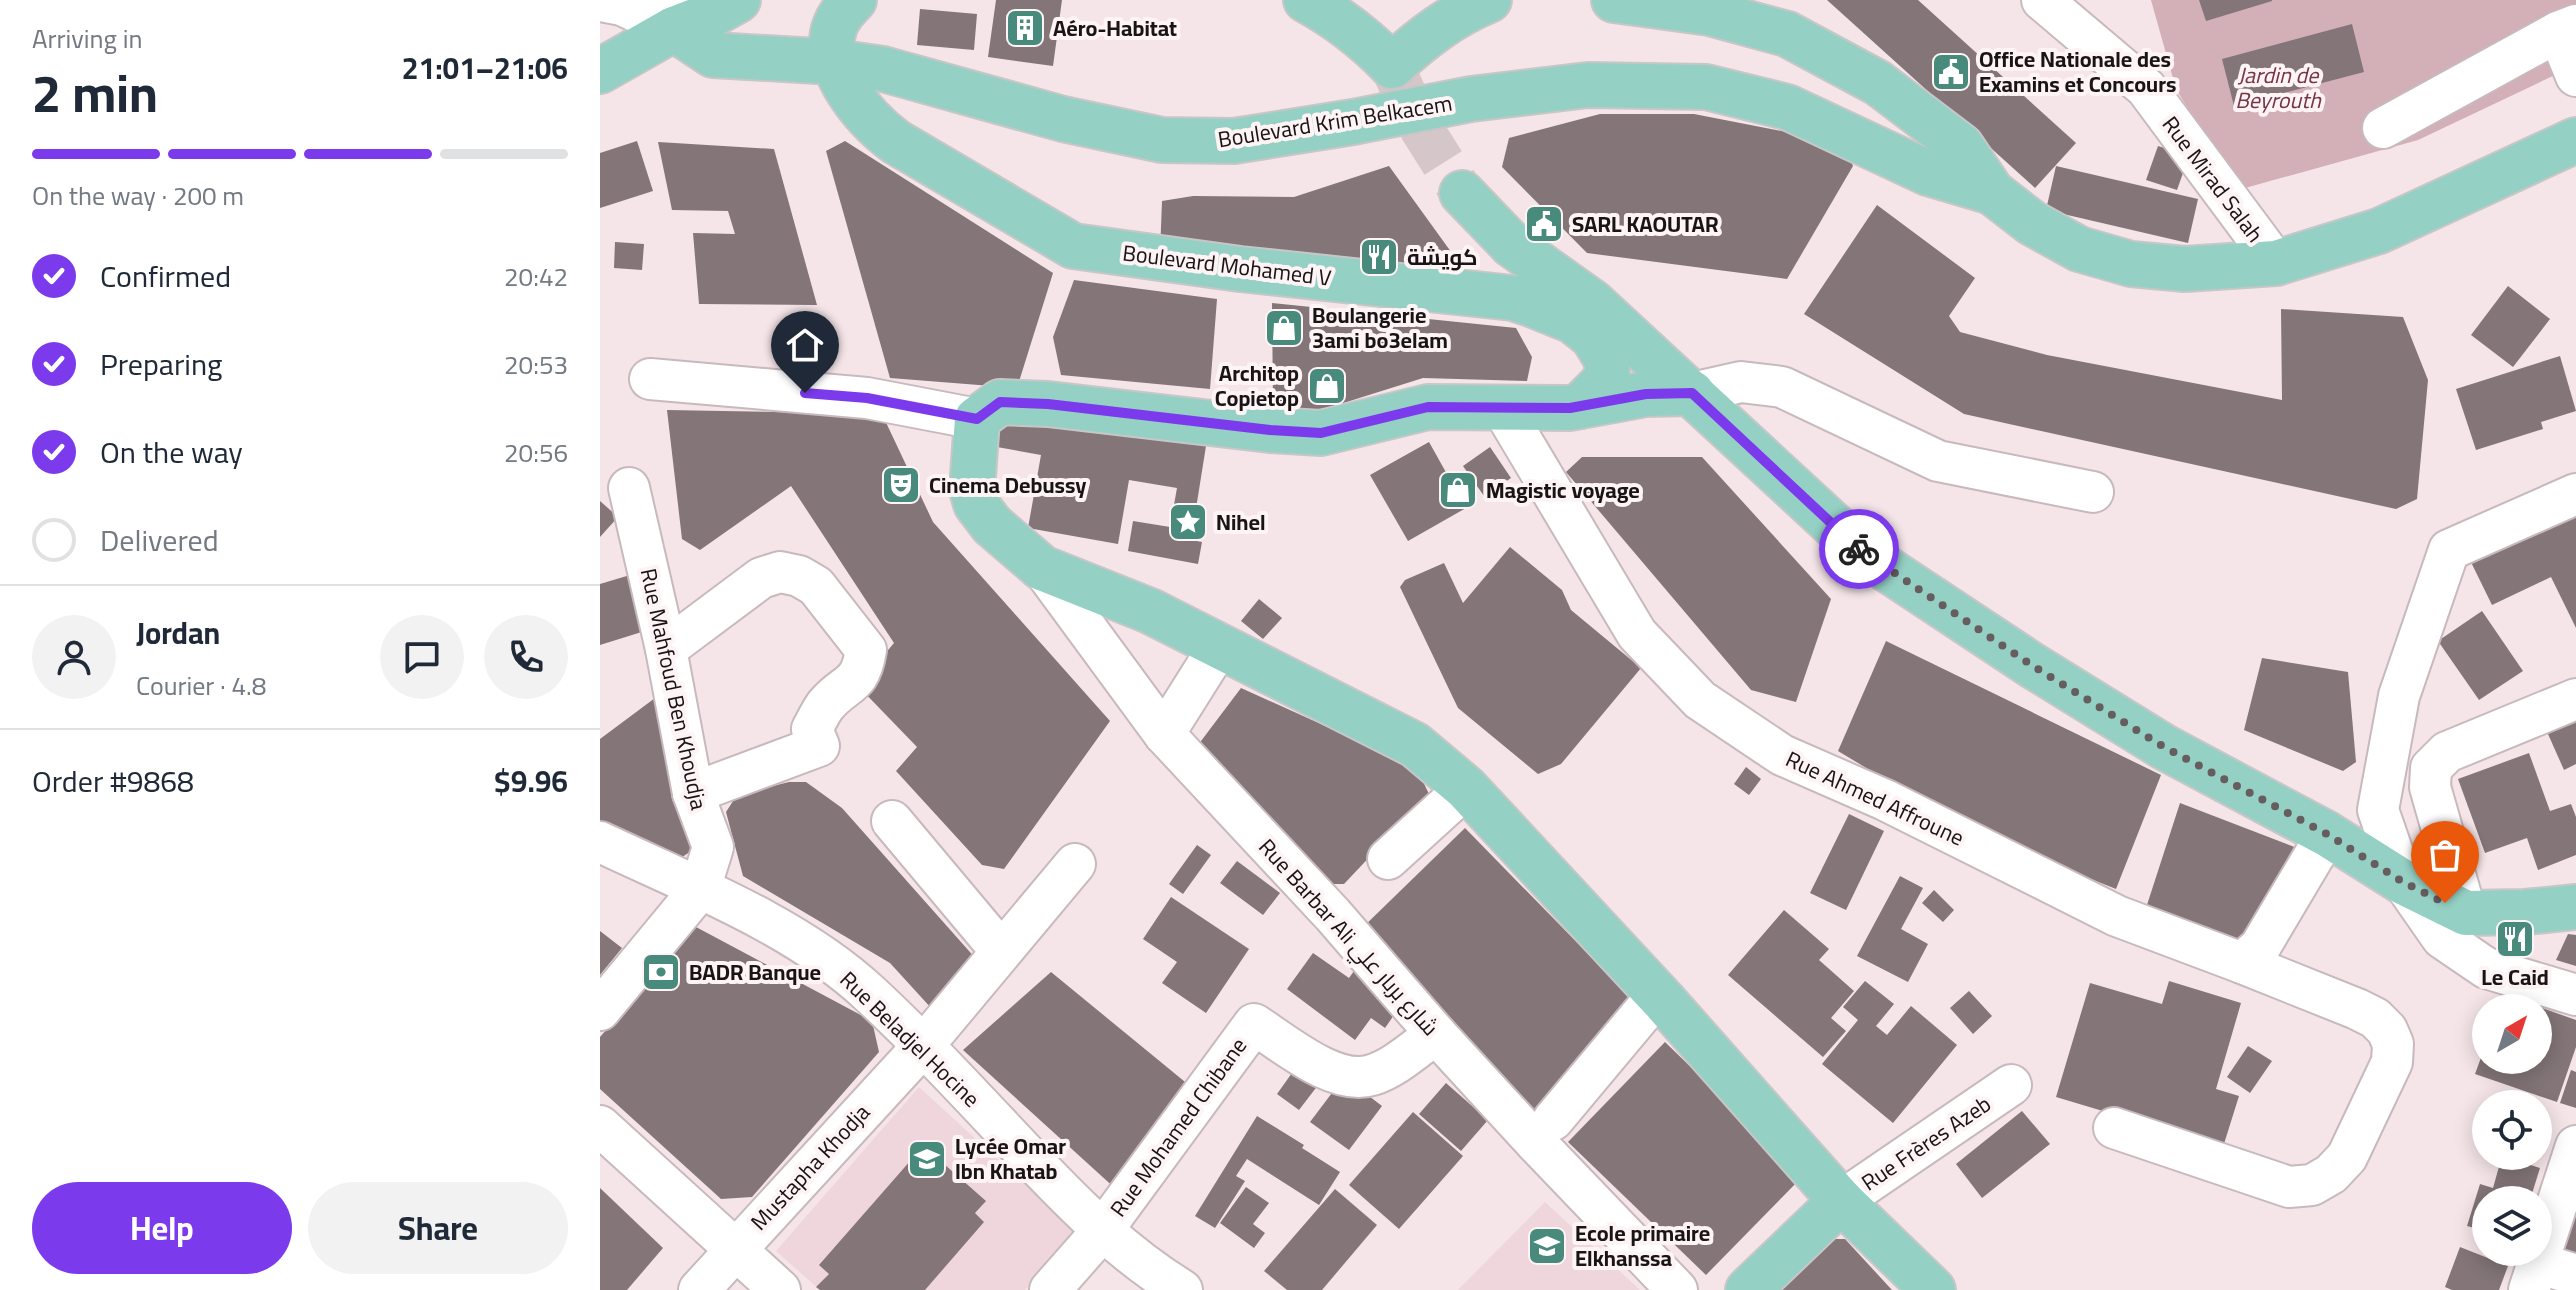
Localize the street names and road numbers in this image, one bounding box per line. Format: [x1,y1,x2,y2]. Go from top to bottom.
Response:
street label: Boulevard Krim Belkacem [1215,82,1455,160]
street label: Rue Mirad Salah [2151,106,2275,252]
street label: Boulevard Mohamed V [1120,231,1334,299]
street label: Rue Mahfoud Ben Khoudja [628,564,720,814]
street label: Rue Ahmed Affroune [1779,738,1971,858]
street label: Rue Barbar Ali شارع بربار علي [1248,828,1450,1046]
street label: Rue Beladjel Hocine [829,960,991,1118]
street label: Rue Mohamed Chibane [1098,1028,1258,1226]
street label: Rue Frères Azeb [1852,1084,2000,1202]
street label: Mustapha Khodja [739,1093,881,1241]

